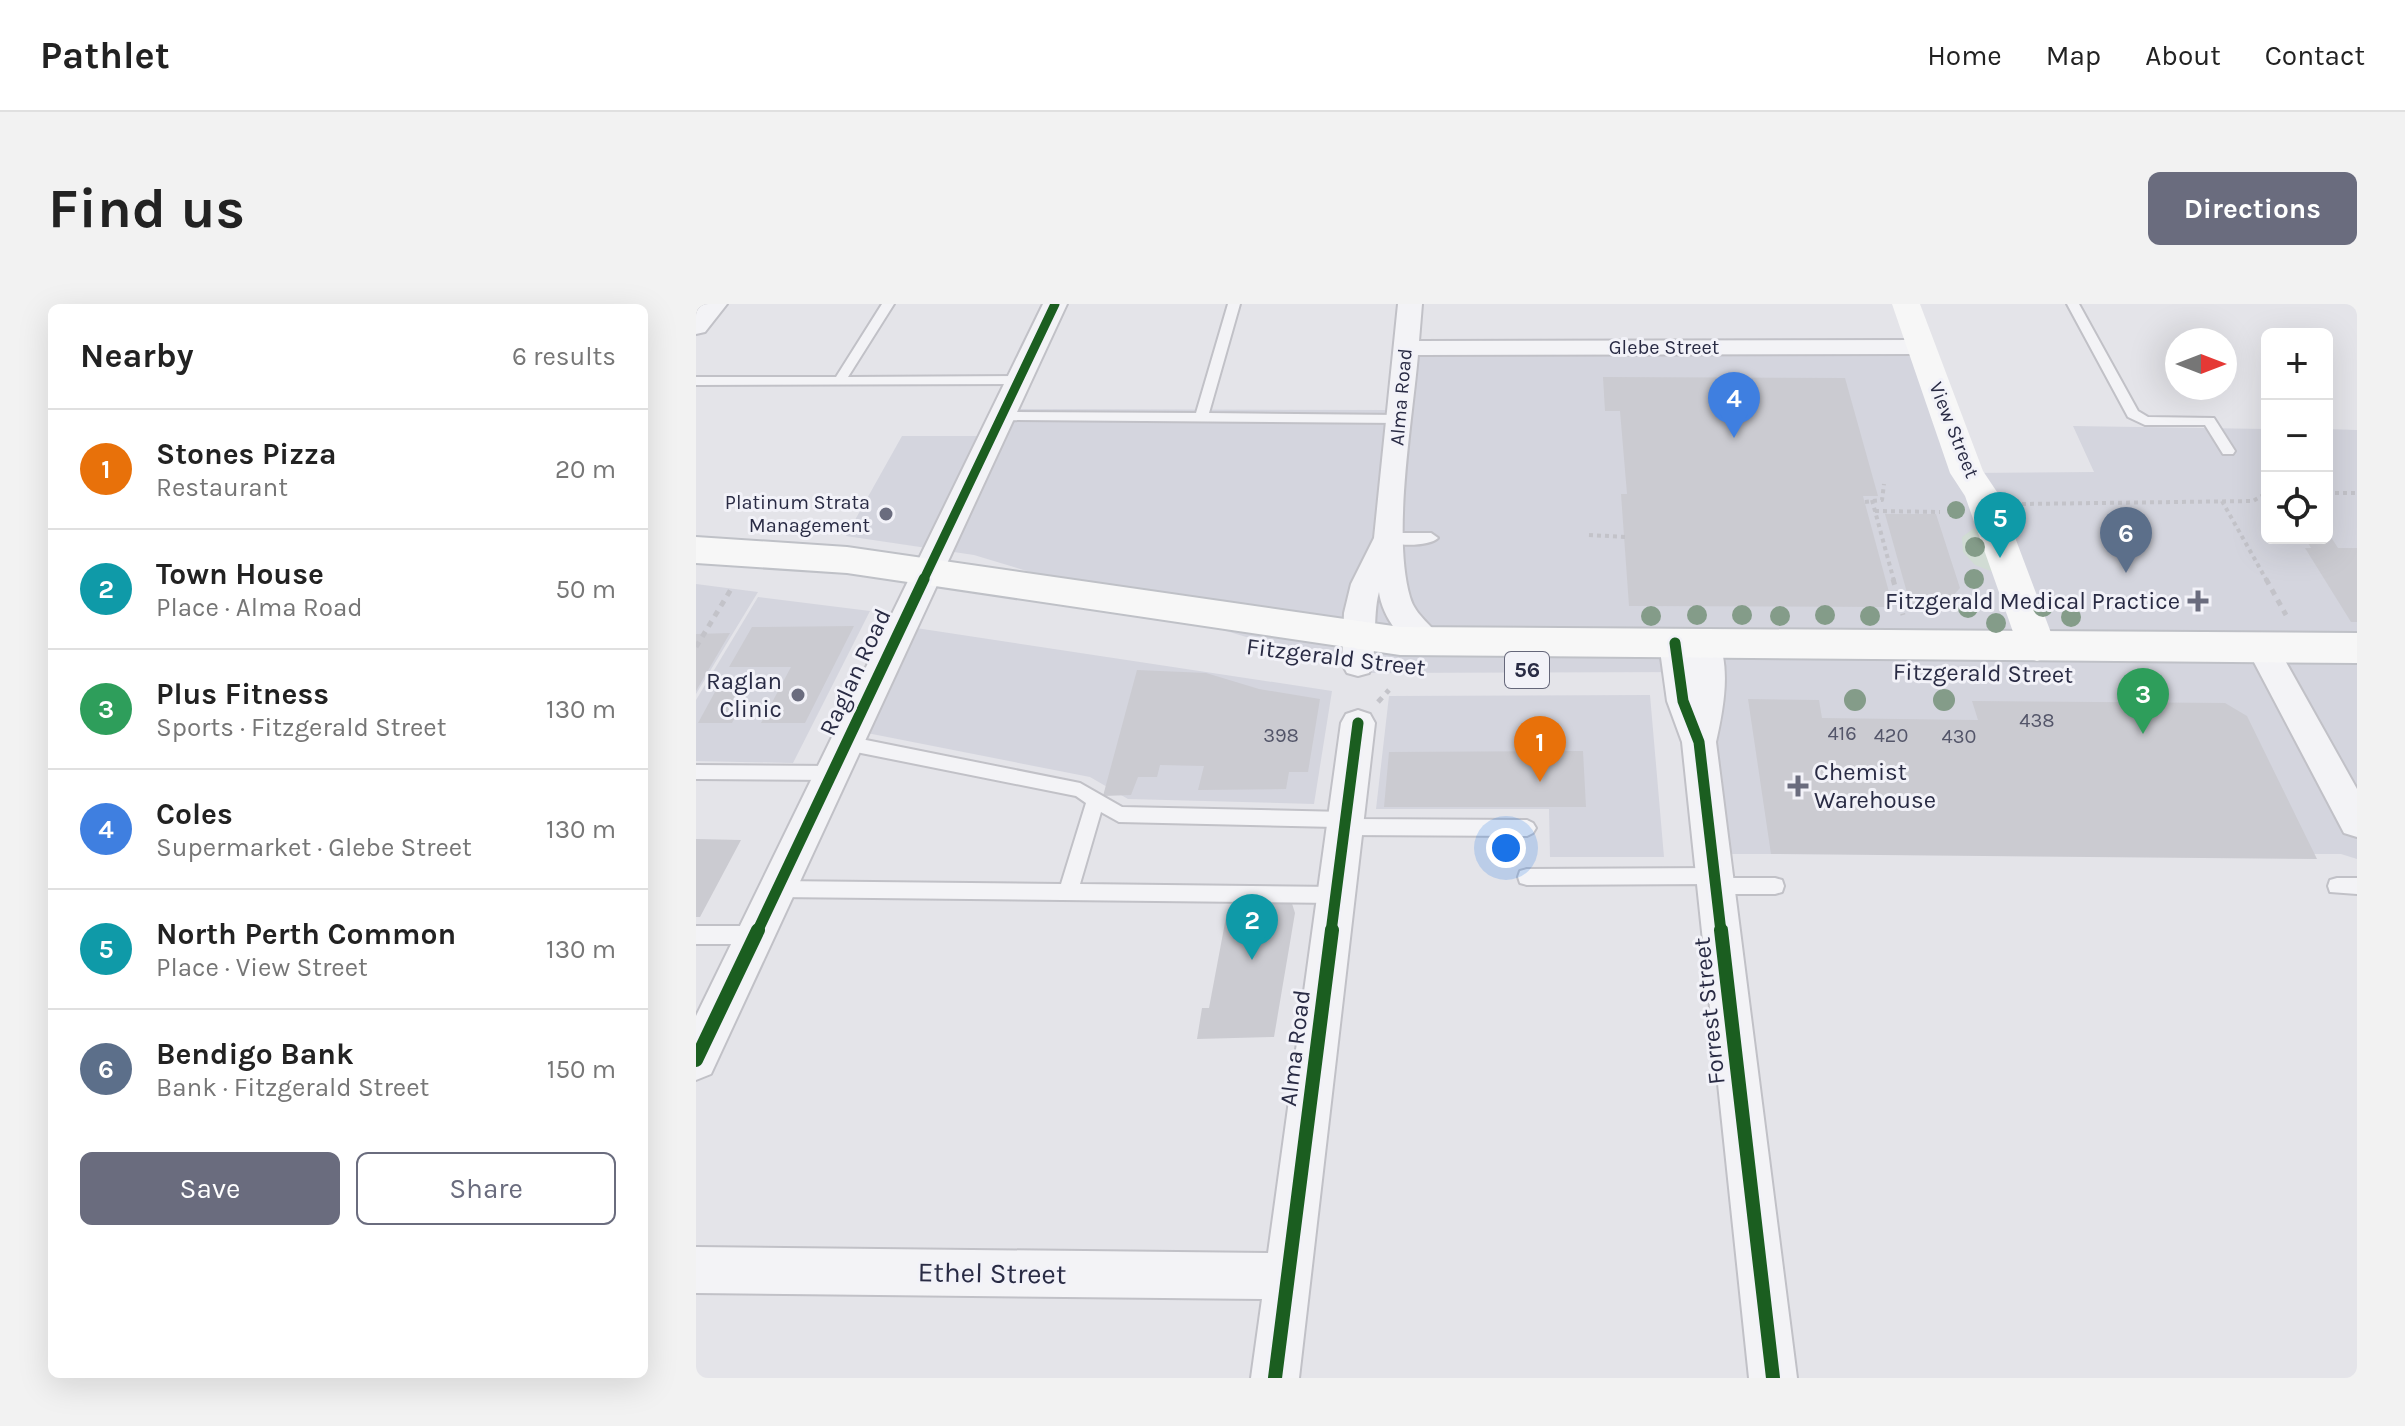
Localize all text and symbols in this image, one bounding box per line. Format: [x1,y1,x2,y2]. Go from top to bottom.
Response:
text: Pathlet [40,33,170,78]
text: Home [1927,39,2002,72]
text: Map [2046,39,2101,72]
text: About [2145,39,2221,72]
text: Contact [2265,39,2365,72]
button: Directions [2148,172,2357,245]
text: Find us [48,176,245,241]
north arrow [2165,328,2237,400]
map controls [2261,328,2333,544]
button: + [2261,328,2333,400]
text: Nearby [80,336,194,376]
street label: Glebe Street [1609,336,1720,359]
text: 6 results [512,341,616,372]
street label: Alma Road [1385,347,1417,447]
pin: 4 [1708,372,1760,438]
street label: View Street [1924,379,1984,482]
button: − [2261,400,2333,472]
text: Stones Pizza [156,436,336,472]
text: 1 [101,454,111,485]
text: 20 m [555,454,616,485]
text: Restaurant [156,472,288,503]
button: locate [2261,472,2333,544]
place label: Platinum Strata Management [725,491,870,537]
pin: 5 [1974,492,2026,558]
marker: Platinum Strata Management [877,505,895,523]
pin: 6 [2100,507,2152,573]
text: Town House [156,556,324,592]
text: 2 [98,574,114,605]
text: 50 m [555,574,616,605]
place label: Fitzgerald Medical Practice [1885,587,2180,615]
marker: Fitzgerald Medical Practice [2187,590,2209,612]
text: Place · Alma Road [156,592,363,623]
street label: Raglan Road [813,604,897,740]
street label: Fitzgerald Street [1245,632,1427,682]
road number: 56 [1505,652,1549,688]
street label: Fitzgerald Street [1893,657,2073,689]
place label: Raglan Clinic [706,667,782,723]
pin: 3 [2117,668,2169,734]
text: Plus Fitness [156,676,329,712]
marker: Raglan Clinic [789,686,807,704]
text: 3 [98,694,114,725]
text: 130 m [546,694,616,725]
house number: 438 [2019,709,2055,732]
text: Sports · Fitzgerald Street [156,712,446,743]
pin: 1 [1514,716,1566,782]
house number: 416 [1827,722,1857,745]
house number: 398 [1263,724,1299,747]
house number: 420 [1874,724,1908,747]
house number: 430 [1942,725,1976,748]
place label: Chemist Warehouse [1814,758,1936,814]
marker: Chemist Warehouse [1789,777,1807,795]
text: Coles [156,796,233,832]
text: 4 [98,814,114,845]
text: 130 m [546,814,616,845]
your location [1486,828,1526,868]
text: Supermarket · Glebe Street [156,832,472,863]
pin: 2 [1226,894,1278,960]
text: North Perth Common [156,916,456,952]
text: 5 [98,934,114,965]
text: 130 m [546,934,616,965]
street label: Forrest Street [1687,936,1731,1086]
text: Place · View Street [156,952,368,983]
street label: Alma Road [1274,988,1316,1108]
text: Bendigo Bank [156,1036,354,1072]
text: 6 [98,1054,114,1085]
text: 150 m [547,1054,616,1085]
text: Bank · Fitzgerald Street [156,1072,429,1103]
button: Save [80,1152,340,1225]
button: Share [356,1152,616,1225]
street label: Ethel Street [917,1255,1067,1291]

